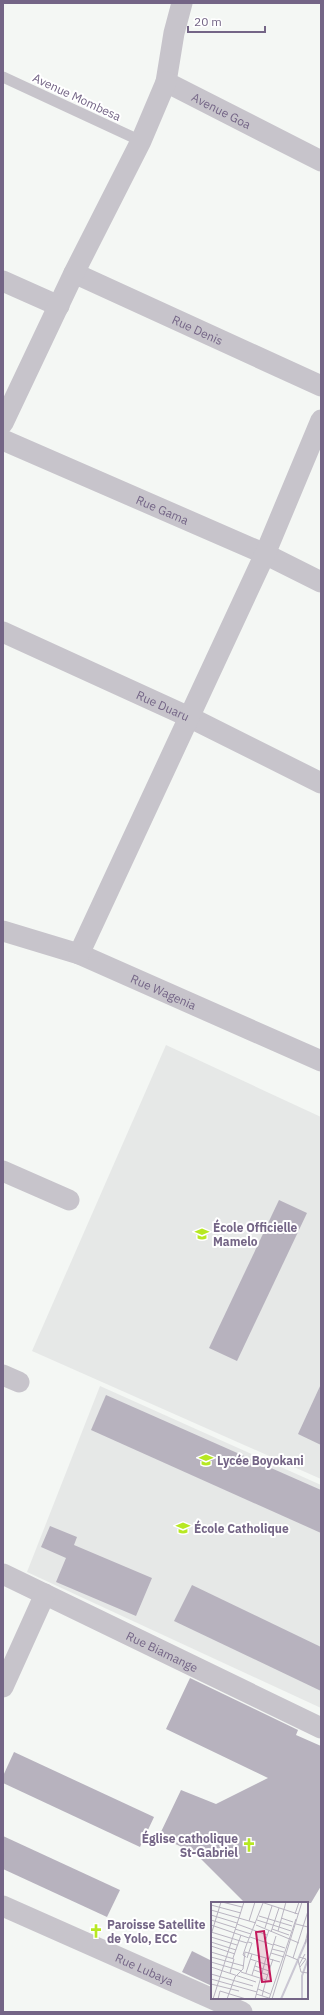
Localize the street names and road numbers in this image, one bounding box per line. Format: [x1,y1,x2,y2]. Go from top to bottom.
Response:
street label: Avenue Mombesa [30,70,124,124]
street label: Avenue Goa [189,89,254,132]
street label: Rue Denis [170,311,226,348]
street label: Rue Gama [134,491,192,528]
street label: Rue Duaru [134,687,192,724]
street label: Rue Wagenia [129,970,199,1013]
street label: Rue Biamange [124,1627,201,1675]
street label: Rue Lubaya [113,1949,177,1989]

